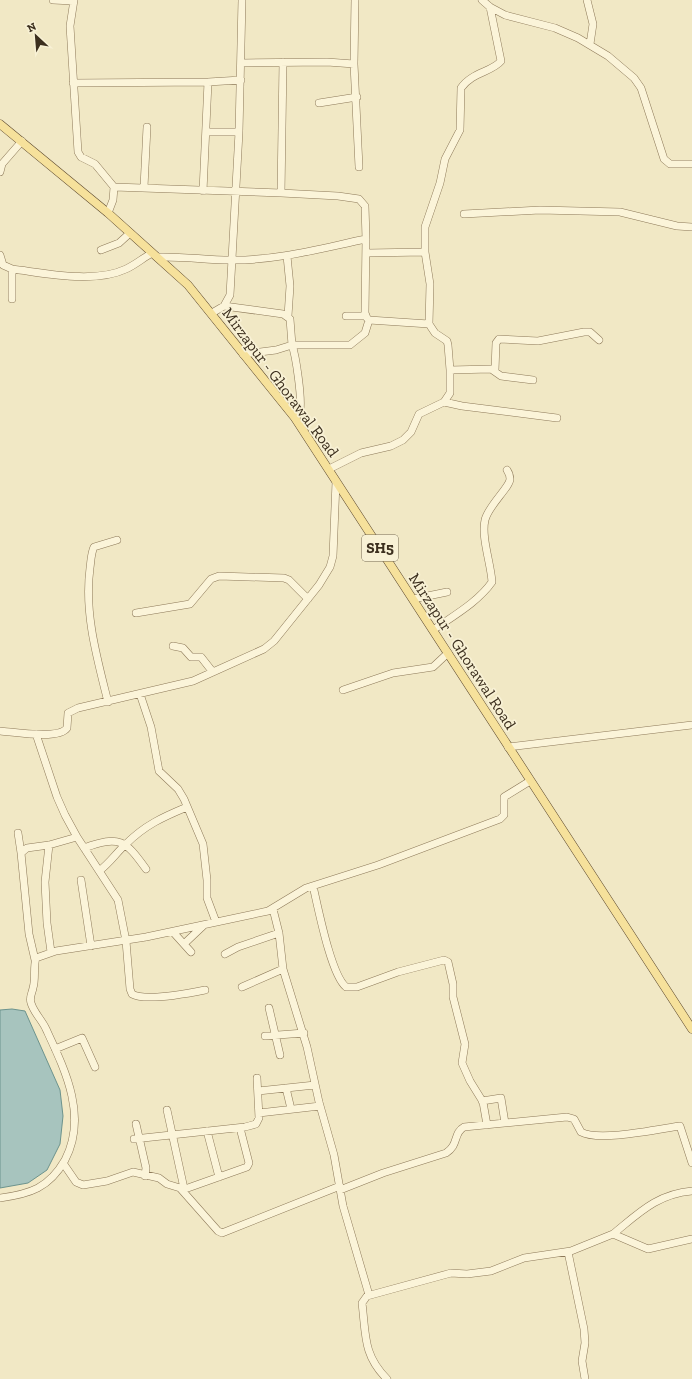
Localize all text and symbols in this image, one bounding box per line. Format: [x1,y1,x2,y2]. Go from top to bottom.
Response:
north arrow [16,16,56,56]
text: N [25,20,39,35]
street label: Mirzapur - Ghorawal Road [218,304,343,461]
road number: SH5 [362,535,398,561]
street label: Mirzapur - Ghorawal Road [405,570,520,733]

